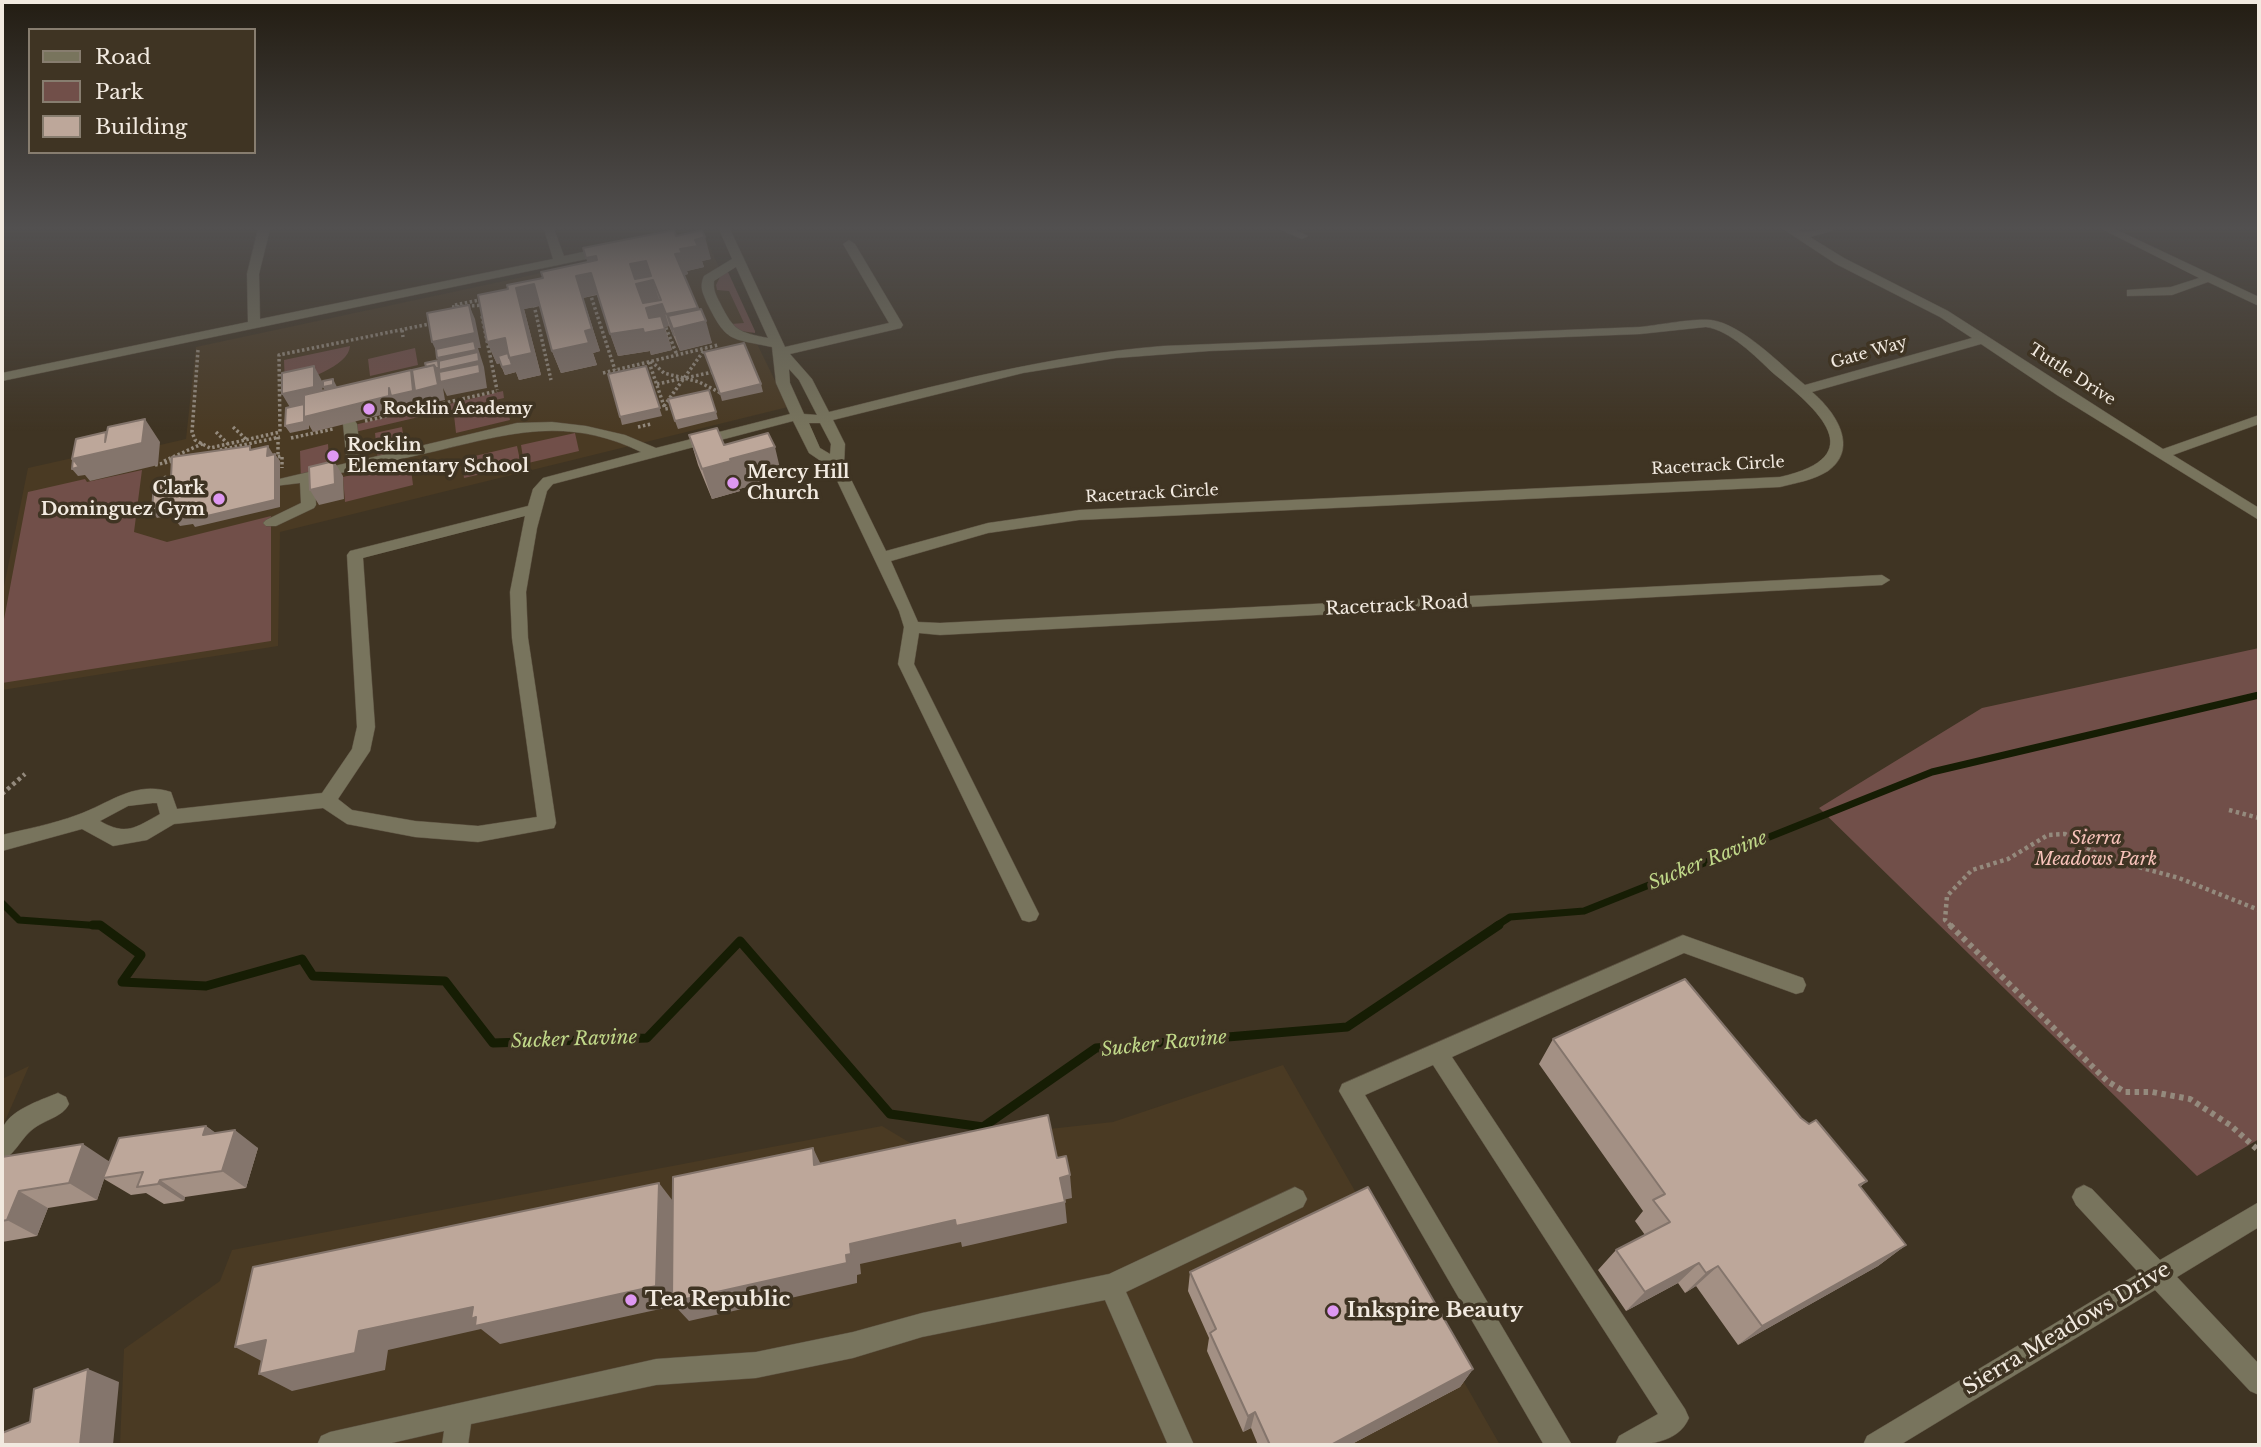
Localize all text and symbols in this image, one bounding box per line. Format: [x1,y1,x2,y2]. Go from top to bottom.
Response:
legend [28,28,256,154]
text: Road [95,44,151,70]
text: Park [95,79,144,105]
text: Building [95,114,187,140]
street label: Gate Way [1829,333,1909,373]
street label: Tuttle Drive [2025,340,2119,410]
place label: Rocklin Academy [383,399,532,419]
marker: Rocklin Academy [361,401,377,417]
place label: Rocklin Elementary School [347,435,529,478]
marker: Rocklin Elementary School [325,448,341,464]
street label: Racetrack Circle [1651,453,1785,479]
place label: Mercy Hill Church [747,462,849,504]
marker: Mercy Hill Church [725,475,741,491]
place label: Clark Dominguez Gym [41,478,205,520]
street label: Racetrack Circle [1085,481,1219,507]
marker: Clark Dominguez Gym [211,491,227,507]
street label: Racetrack Road [1325,591,1469,621]
water label: Sucker Ravine [1645,827,1771,895]
park label: Sierra Meadows Park [2035,828,2157,870]
water label: Sucker Ravine [510,1026,638,1054]
water label: Sucker Ravine [1100,1026,1228,1062]
street label: Sierra Meadows Drive [1959,1257,2175,1401]
place label: Tea Republic [645,1287,790,1313]
marker: Tea Republic [623,1292,639,1308]
place label: Inkspire Beauty [1347,1298,1523,1324]
marker: Inkspire Beauty [1325,1303,1341,1319]

